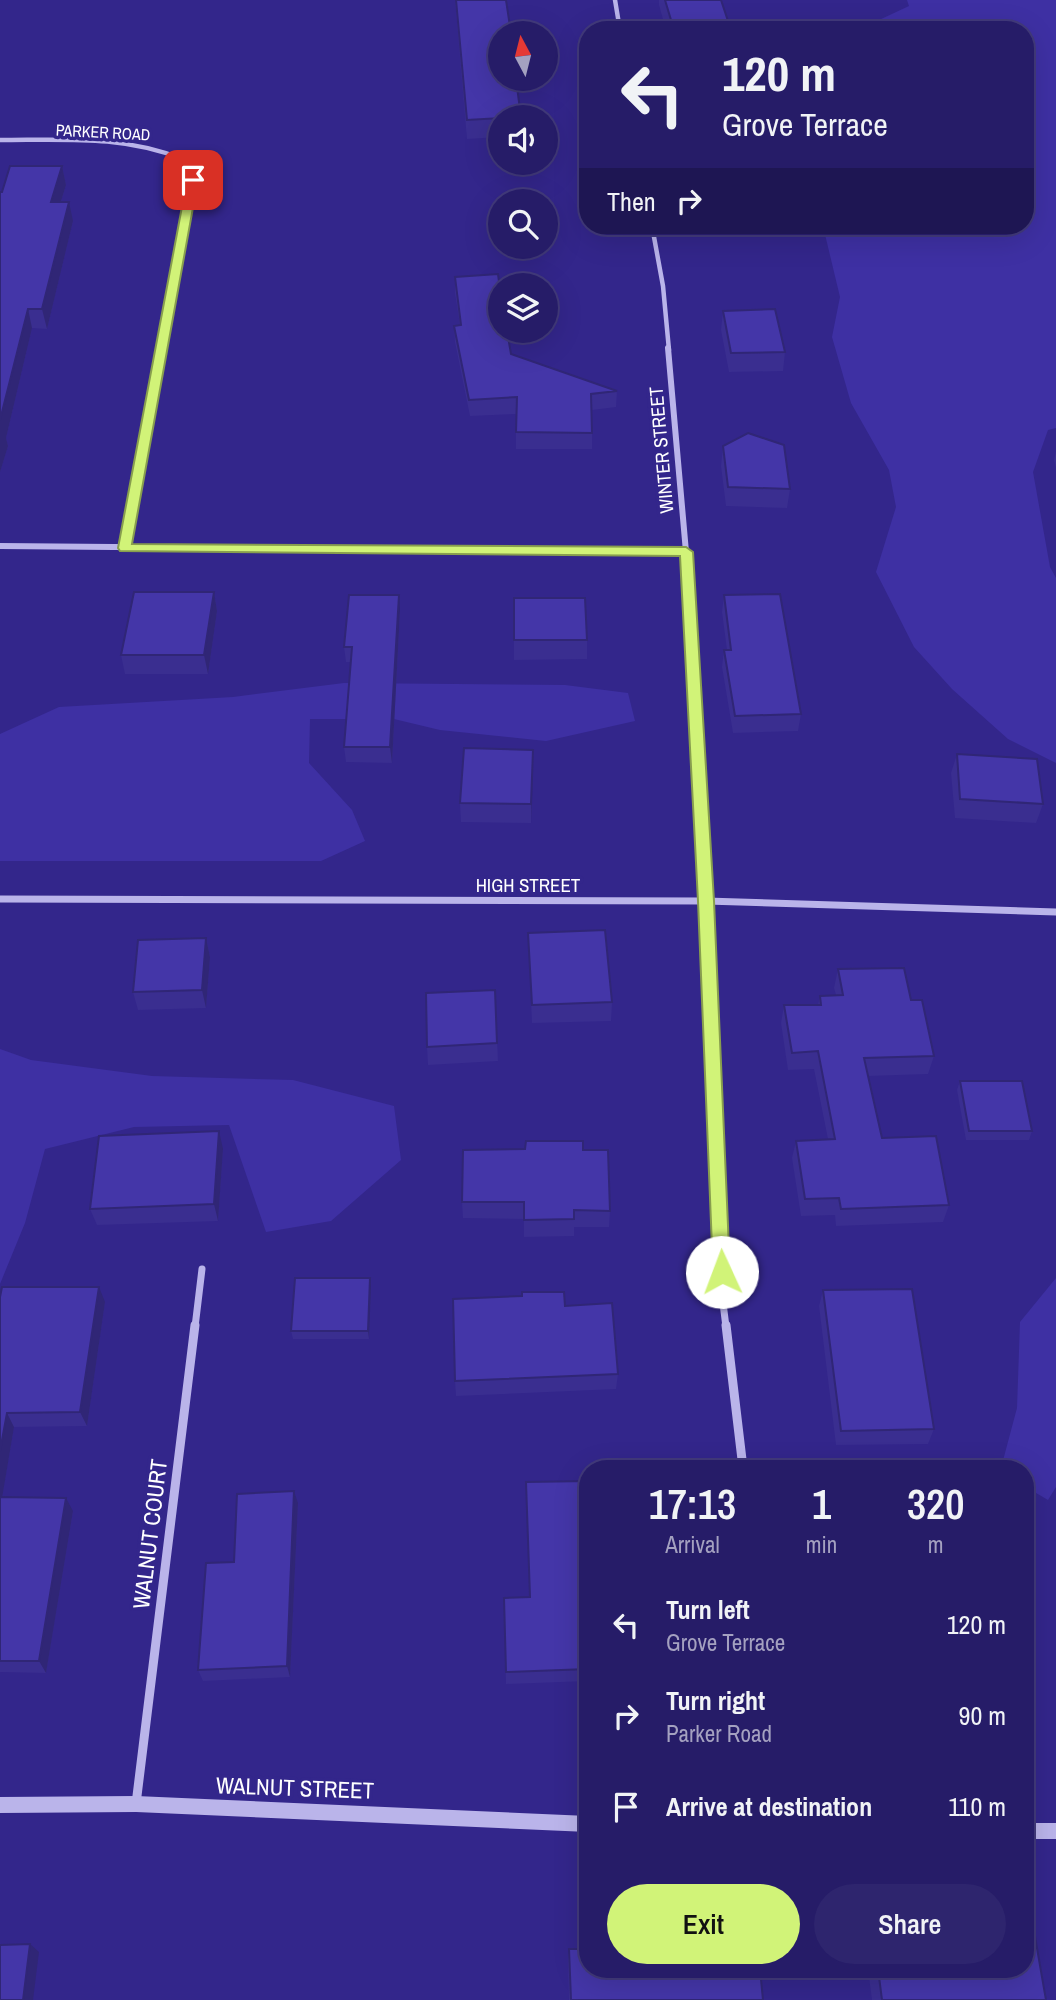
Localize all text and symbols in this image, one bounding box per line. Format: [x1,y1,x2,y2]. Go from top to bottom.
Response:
north arrow [488,21,558,91]
map controls [488,21,558,343]
text: 120 m [722,40,836,106]
icon: left [607,49,698,140]
text: Grove Terrace [722,103,888,146]
button: sound [488,105,558,175]
street label: PARKER ROAD [55,119,151,145]
pin [163,150,223,210]
icon: arrive [174,161,212,199]
icon: right [670,182,708,220]
text: Then [607,184,656,219]
button: search [488,189,558,259]
button: layers [488,273,558,343]
street label: WINTER STREET [642,385,679,515]
street label: HIGH STREET [476,872,581,898]
position arrow [685,1235,759,1309]
street label: WALNUT COURT [125,1457,174,1611]
text: 17:13 [649,1476,736,1532]
text: 1 [812,1476,831,1532]
text: 320 [907,1476,964,1532]
text: Arrival [665,1529,720,1560]
text: min [806,1529,837,1560]
text: m [928,1529,943,1560]
text: Turn left [666,1592,750,1627]
icon: left [607,1606,645,1644]
text: 120 m [947,1607,1006,1642]
text: Grove Terrace [666,1627,785,1658]
text: Turn right [666,1683,765,1718]
icon: right [607,1697,645,1735]
text: 90 m [959,1698,1006,1733]
text: Parker Road [666,1718,772,1749]
street label: WALNUT STREET [215,1769,375,1806]
icon: arrive [607,1788,645,1826]
text: Arrive at destination [666,1789,872,1824]
text: 110 m [948,1789,1006,1824]
button: Exit [607,1884,800,1964]
button: Share [814,1884,1006,1964]

